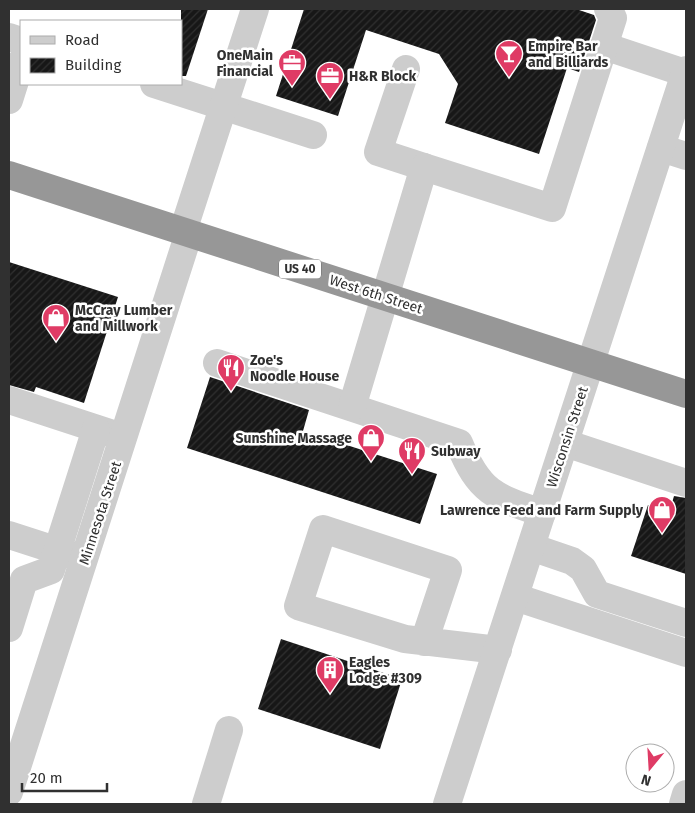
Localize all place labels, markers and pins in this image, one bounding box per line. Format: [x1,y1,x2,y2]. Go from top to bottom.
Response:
place label: Empire Bar and Billiards [528,38,609,71]
bar icon: Empire Bar and Billiards [494,39,524,78]
place label: OneMain Financial [216,47,274,80]
office icon: OneMain Financial [277,48,307,87]
office icon: H&R Block [315,61,345,100]
place label: H&R Block [349,68,417,85]
place label: McCray Lumber and Millwork [75,302,173,335]
shop icon: McCray Lumber and Millwork [41,303,71,342]
place label: Zoe's Noodle House [250,352,339,385]
restaurant icon: Zoe's Noodle House [216,353,246,392]
shop icon: Sunshine Massage [356,423,386,462]
place label: Sunshine Massage [236,430,352,447]
restaurant icon: Subway [397,436,427,475]
place label: Subway [431,443,481,460]
shop icon: Lawrence Feed and Farm Supply [647,495,677,534]
place label: Lawrence Feed and Farm Supply [440,502,644,519]
place label: Eagles Lodge #309 [349,654,422,687]
building icon: Eagles Lodge #309 [315,655,345,694]

